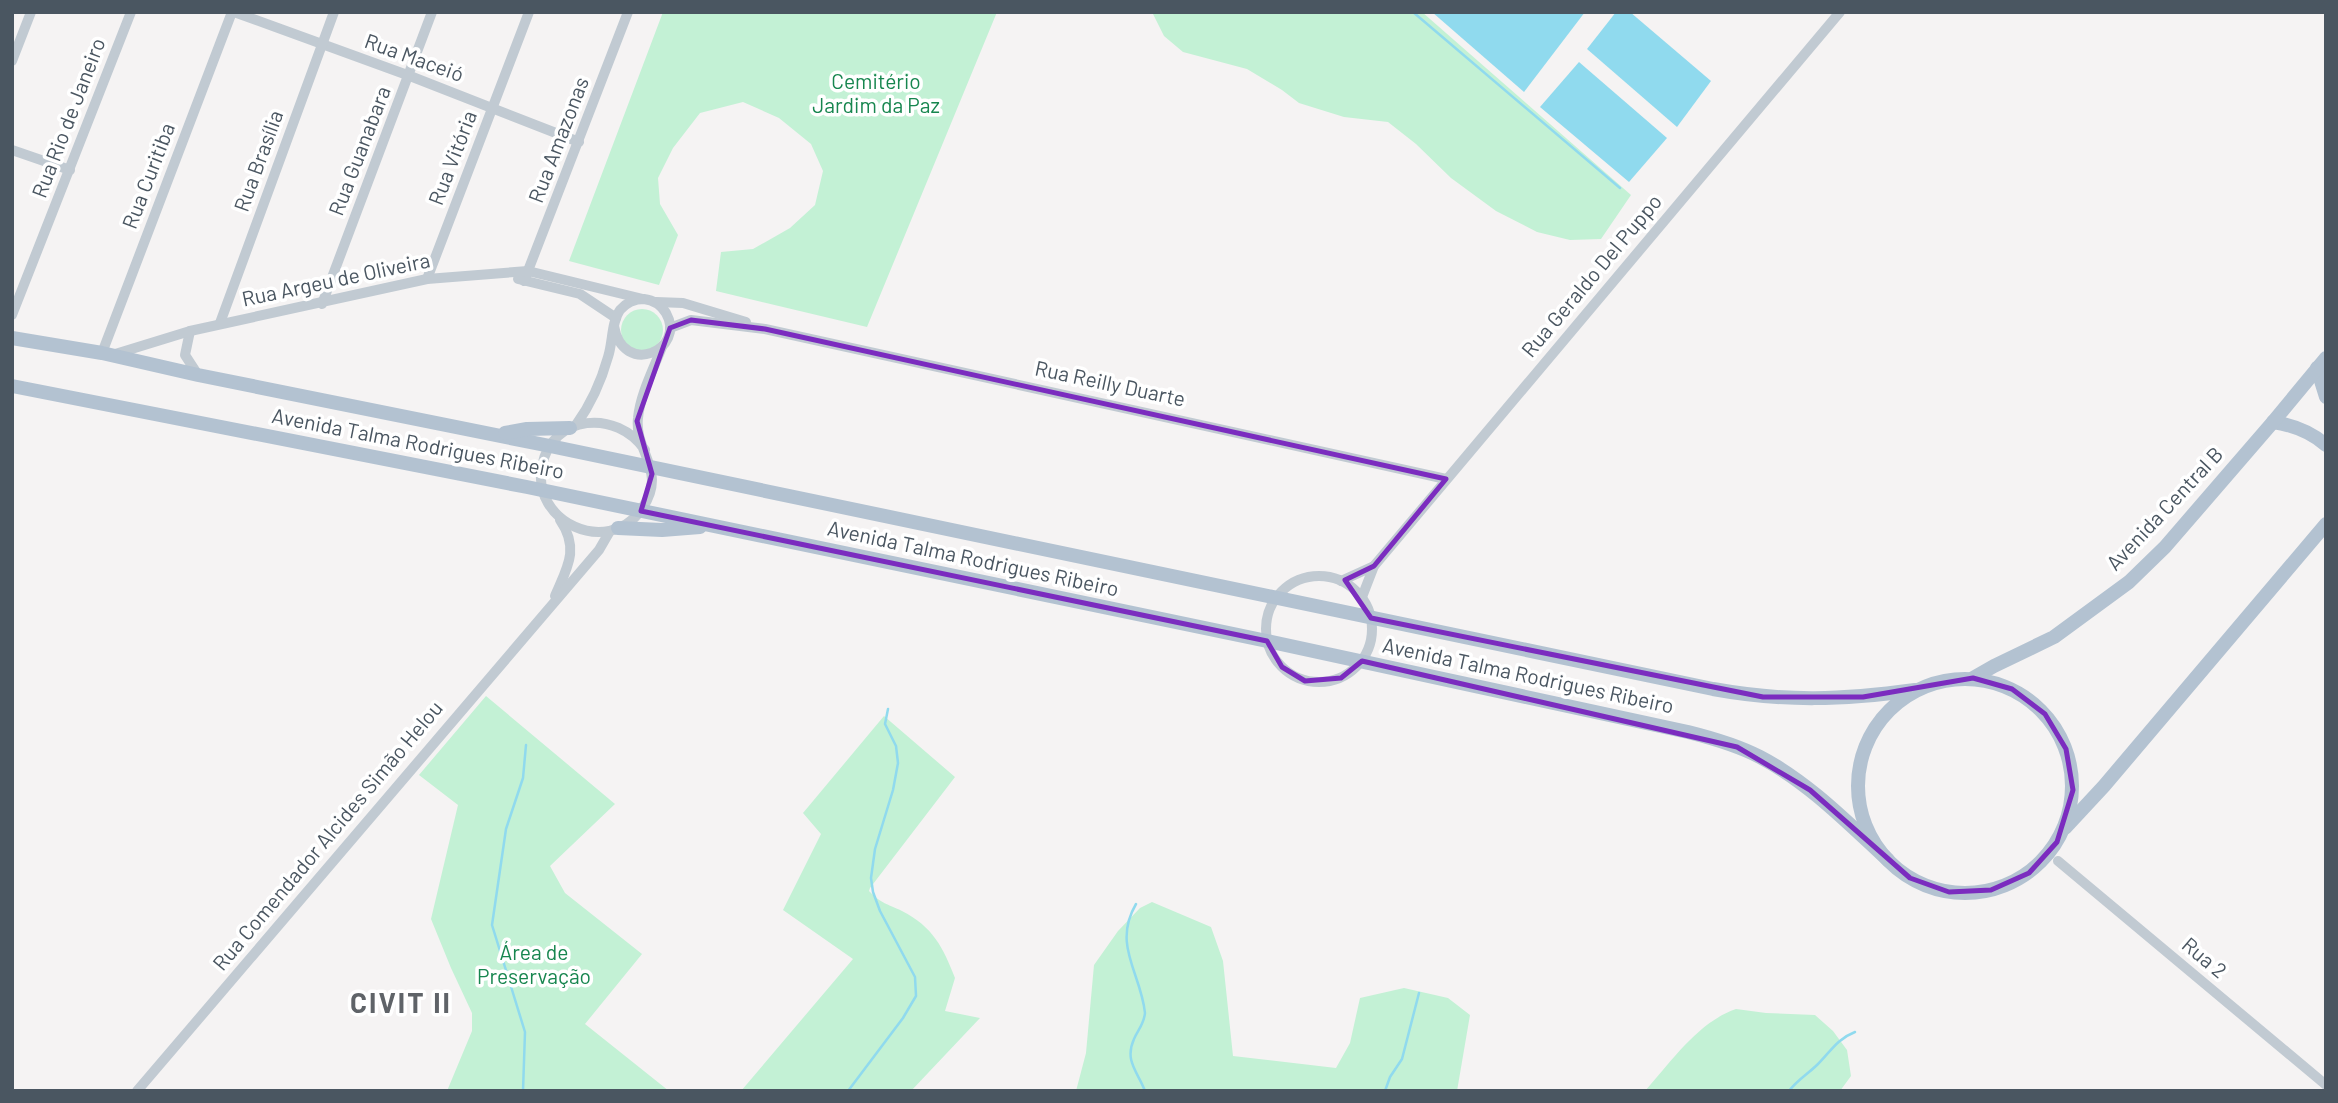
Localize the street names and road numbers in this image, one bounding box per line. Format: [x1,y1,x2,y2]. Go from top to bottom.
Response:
street label: Rua Maceió [362,27,467,86]
street label: Rua Rio de Janeiro [26,34,110,201]
street label: Rua Amazonas [522,73,593,206]
street label: Rua Guanabara [322,82,395,219]
street label: Rua Brasília [228,106,287,215]
street label: Rua Vitória [422,107,481,208]
street label: Rua Curitiba [116,119,179,232]
street label: Rua Geraldo Del Puppo [1515,189,1666,361]
street label: Rua Argeu de Oliveira [239,246,432,311]
street label: Rua Reilly Duarte [1033,354,1188,411]
street label: Avenida Talma Rodrigues Ribeiro [270,402,566,483]
street label: Avenida Central B [2100,441,2227,575]
street label: Avenida Talma Rodrigues Ribeiro [825,514,1121,601]
street label: Avenida Talma Rodrigues Ribeiro [1380,631,1676,718]
street label: Rua Comendador Alcides Simão Helou [207,695,447,975]
street label: Rua 2 [2178,931,2232,983]

